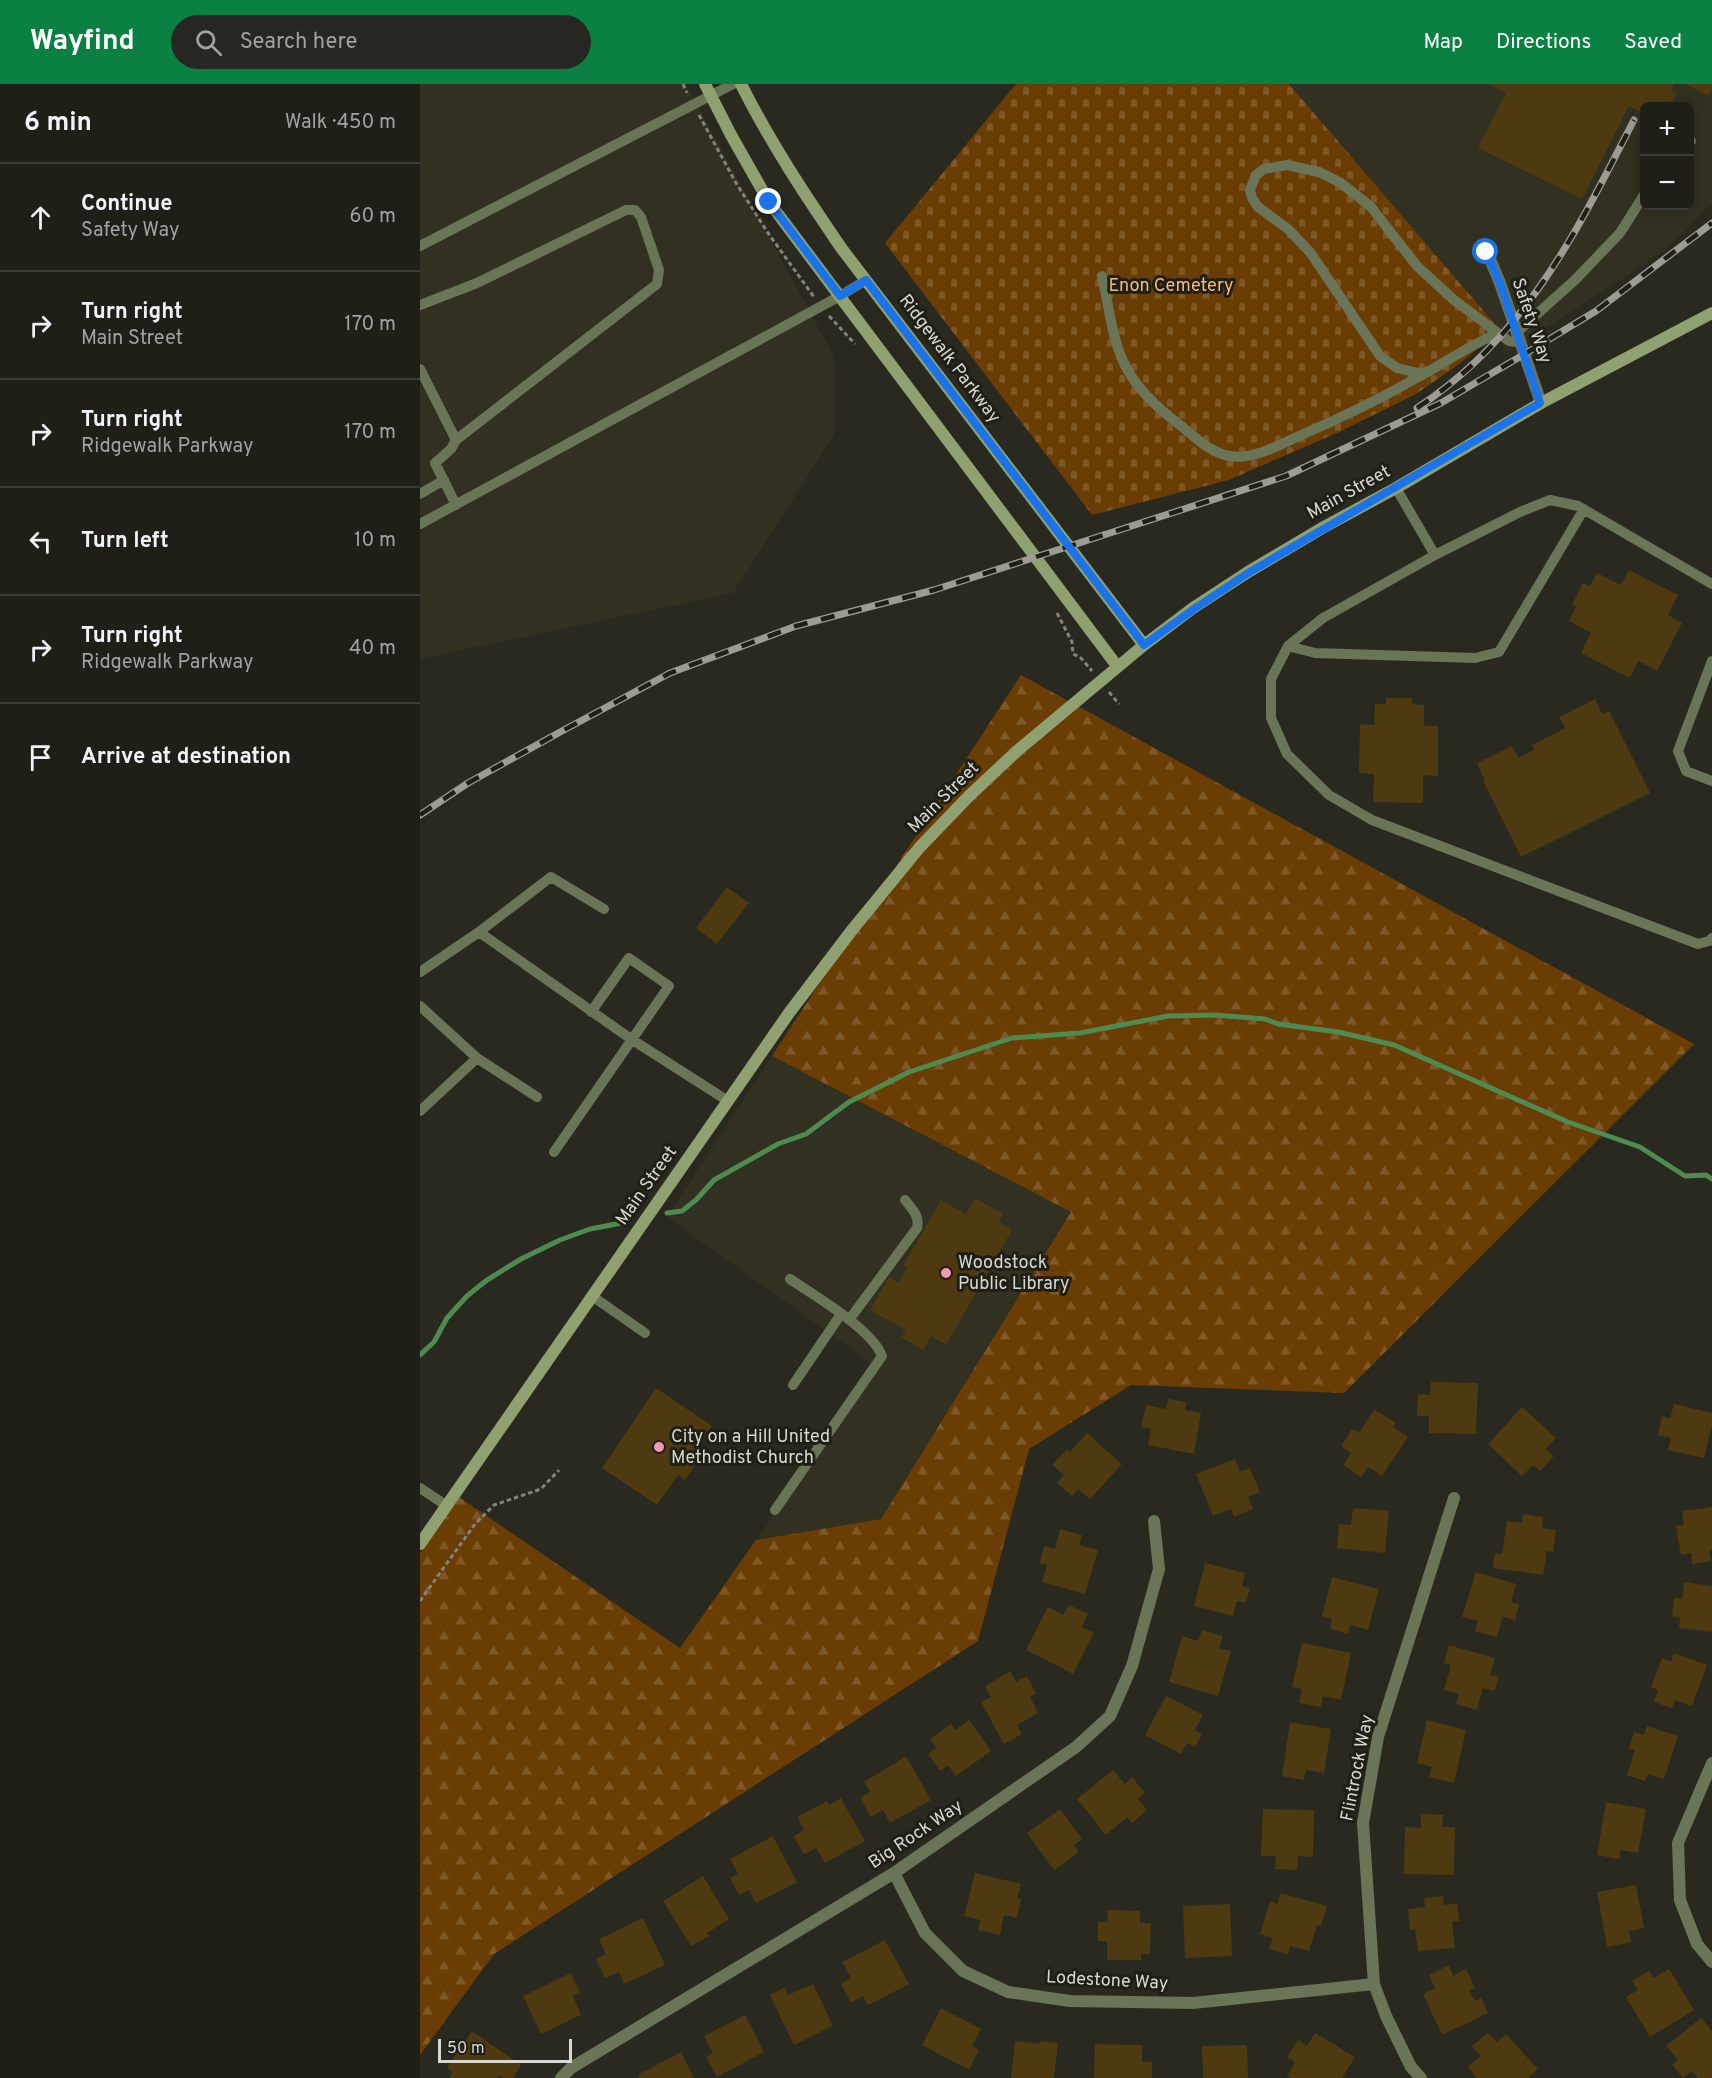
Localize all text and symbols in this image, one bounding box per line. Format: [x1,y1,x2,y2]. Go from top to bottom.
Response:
search box [171,15,591,69]
text: Wayfind [30,24,135,60]
icon: search [192,26,225,59]
text: Search here [240,29,357,56]
text: Map [1423,29,1463,56]
text: Directions [1496,29,1591,56]
text: Saved [1624,29,1682,56]
map controls [1640,102,1694,210]
button: + [1640,102,1694,156]
text: 6 min [24,107,92,140]
text: Walk · 450 m [285,110,396,136]
button: − [1640,156,1694,210]
route end [755,188,781,214]
text: Continue [81,191,172,218]
icon: ahead [24,201,57,234]
text: 60 m [350,204,396,230]
text: Safety Way [81,218,180,244]
route start [1472,238,1498,264]
park label: Enon Cemetery [1108,275,1234,298]
street label: Safety Way [1506,275,1556,367]
street label: Ridgewalk Parkway [893,290,1005,428]
text: Turn right [81,299,183,326]
icon: right [24,309,57,342]
text: 170 m [344,312,396,338]
text: Main Street [81,326,183,352]
text: Turn right [81,407,183,434]
icon: right [24,417,57,450]
text: 170 m [344,420,396,446]
text: Ridgewalk Parkway [81,434,254,460]
street label: Main Street [1303,461,1395,525]
icon: left [24,525,57,558]
text: Turn left [81,528,169,555]
text: 10 m [354,528,396,554]
text: Turn right [81,623,183,650]
icon: right [24,633,57,666]
text: 40 m [349,636,396,662]
text: Ridgewalk Parkway [81,650,254,676]
icon: arrive [24,741,57,774]
text: Arrive at destination [81,744,291,771]
street label: Main Street [903,757,985,839]
street label: Main Street [611,1142,683,1230]
place label: Woodstock Public Library [958,1252,1070,1296]
marker: Woodstock Public Library [939,1266,953,1280]
place label: City on a Hill United Methodist Church [671,1426,830,1470]
marker: City on a Hill United Methodist Church [652,1440,666,1454]
street label: Flintrock Way [1336,1713,1380,1823]
street label: Big Rock Way [865,1795,967,1875]
street label: Lodestone Way [1045,1966,1169,1996]
scale bar [438,2036,572,2064]
text: 50 m [447,2039,485,2059]

